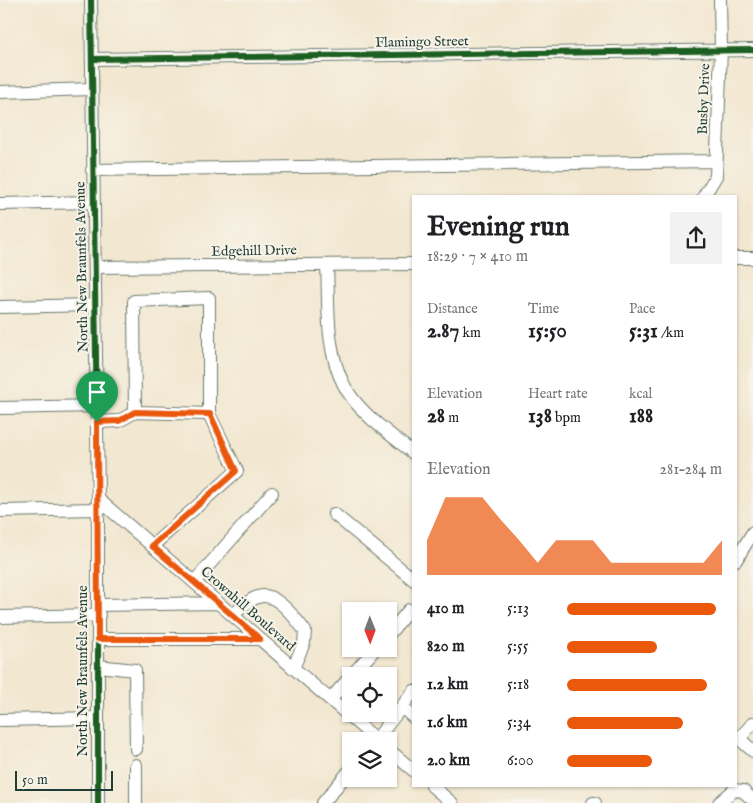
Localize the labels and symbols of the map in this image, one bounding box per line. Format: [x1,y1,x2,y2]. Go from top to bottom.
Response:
street label: Flamingo Street [375,32,469,52]
street label: Busby Drive [694,62,714,135]
street label: North New Braunfels Avenue [71,181,92,353]
street label: Edgehill Drive [211,241,298,261]
pin [76,371,118,422]
street label: Crownhill Boulevard [197,563,300,656]
street label: North New Braunfels Avenue [74,585,92,757]
north arrow [342,602,398,658]
scale bar [15,768,112,791]

